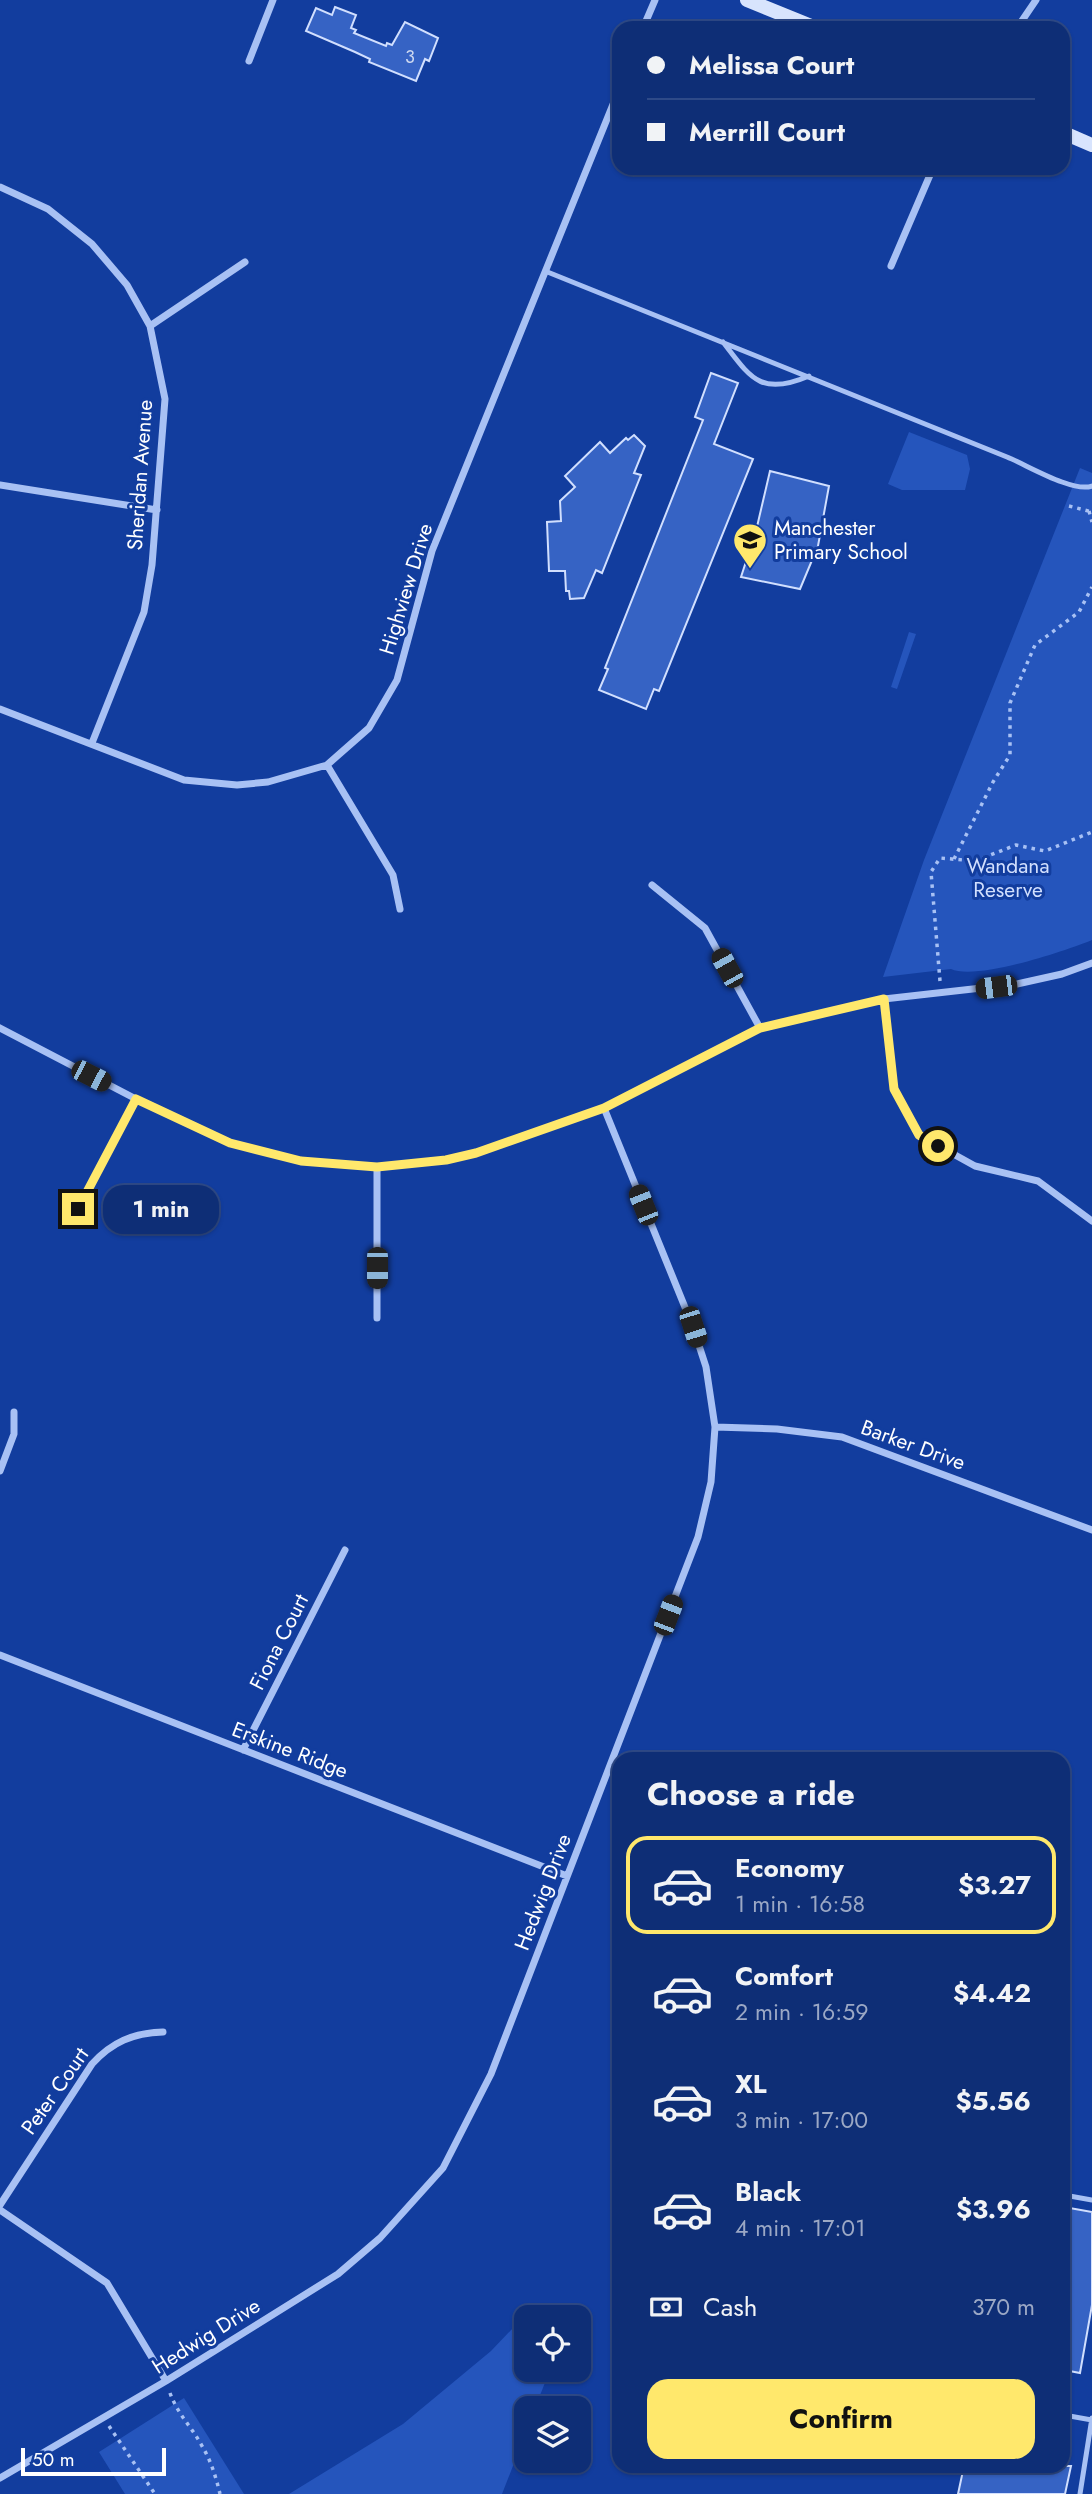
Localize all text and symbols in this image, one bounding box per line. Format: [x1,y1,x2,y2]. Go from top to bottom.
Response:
house number: 3 [405,44,415,70]
text: Melissa Court [689,46,854,84]
text: Merrill Court [689,113,845,151]
street label: Sheridan Avenue [120,399,160,551]
place label: Manchester Primary School [774,513,908,567]
street label: Highview Drive [372,519,440,658]
school or university icon: Manchester Primary School [731,521,769,570]
park label: Wandana Reserve [966,851,1050,905]
car [708,945,747,991]
car [974,974,1019,1000]
car [68,1057,115,1095]
route start [922,1130,954,1162]
car [626,1182,661,1228]
callout: 1 min [102,1184,218,1234]
text: 1 min [132,1192,190,1226]
route end [62,1193,94,1225]
car [367,1247,388,1289]
car [677,1304,710,1350]
street label: Barker Drive [857,1412,969,1478]
street label: Fiona Court [242,1589,316,1695]
car [651,1592,686,1638]
street label: Erskine Ridge [228,1714,353,1786]
text: Choose a ride [647,1771,855,1817]
street label: Hedwig Drive [507,1829,579,1955]
text: Economy [735,1849,844,1887]
icon: car [651,1854,714,1917]
text: $3.27 [958,1866,1031,1904]
text: 1 min · 16:58 [735,1887,865,1921]
text: Comfort [735,1957,833,1995]
icon: car [651,1962,714,2025]
text: $4.42 [953,1974,1031,2012]
text: 2 min · 16:59 [735,1995,868,2029]
street label: Peter Court [14,2041,96,2141]
text: XL [735,2065,767,2103]
icon: car [651,2070,714,2133]
text: $5.56 [956,2082,1031,2120]
text: 3 min · 17:00 [735,2103,868,2137]
text: Black [735,2173,801,2211]
icon: car [651,2178,714,2241]
text: $3.96 [956,2190,1031,2228]
text: 4 min · 17:01 [735,2211,865,2245]
icon: cash [647,2288,685,2326]
text: Cash [703,2288,757,2326]
text: 370 m [972,2290,1035,2324]
street label: Hedwig Drive [146,2291,266,2381]
map controls [514,2305,591,2473]
button: locate [514,2305,591,2382]
button: Confirm [647,2379,1035,2459]
button: layers [514,2396,591,2473]
scale bar [21,2445,166,2477]
text: 50 m [32,2446,75,2473]

